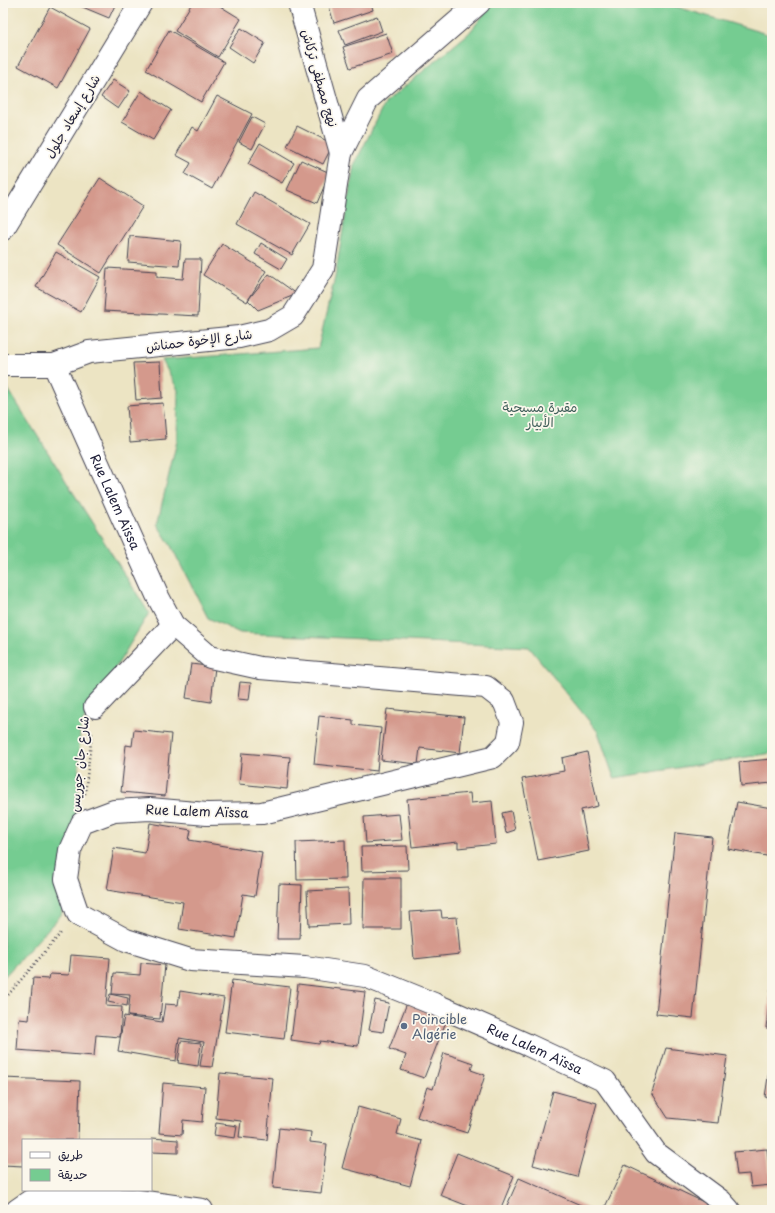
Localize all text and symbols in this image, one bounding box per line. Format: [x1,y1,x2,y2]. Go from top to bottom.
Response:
street label: نهج مصطفى تركاش [296,27,344,129]
street label: شارع إسعاد جلول [39,70,105,162]
street label: شارع الإخوة حمناش [145,324,253,356]
park label: مقبرة مسيحية الأبيار [503,397,577,431]
street label: Rue Lalem Aïssa [86,451,146,553]
street label: شارع جان جوريس [64,715,94,813]
street label: Rue Lalem Aïssa [145,799,250,822]
place label: Poincible Algérie [412,1009,467,1043]
street label: Rue Lalem Aïssa [484,1018,587,1079]
marker: Poincible Algérie [399,1021,409,1031]
legend [22,1139,152,1191]
text: طريق [58,1145,83,1163]
text: حديقة [58,1165,87,1183]

